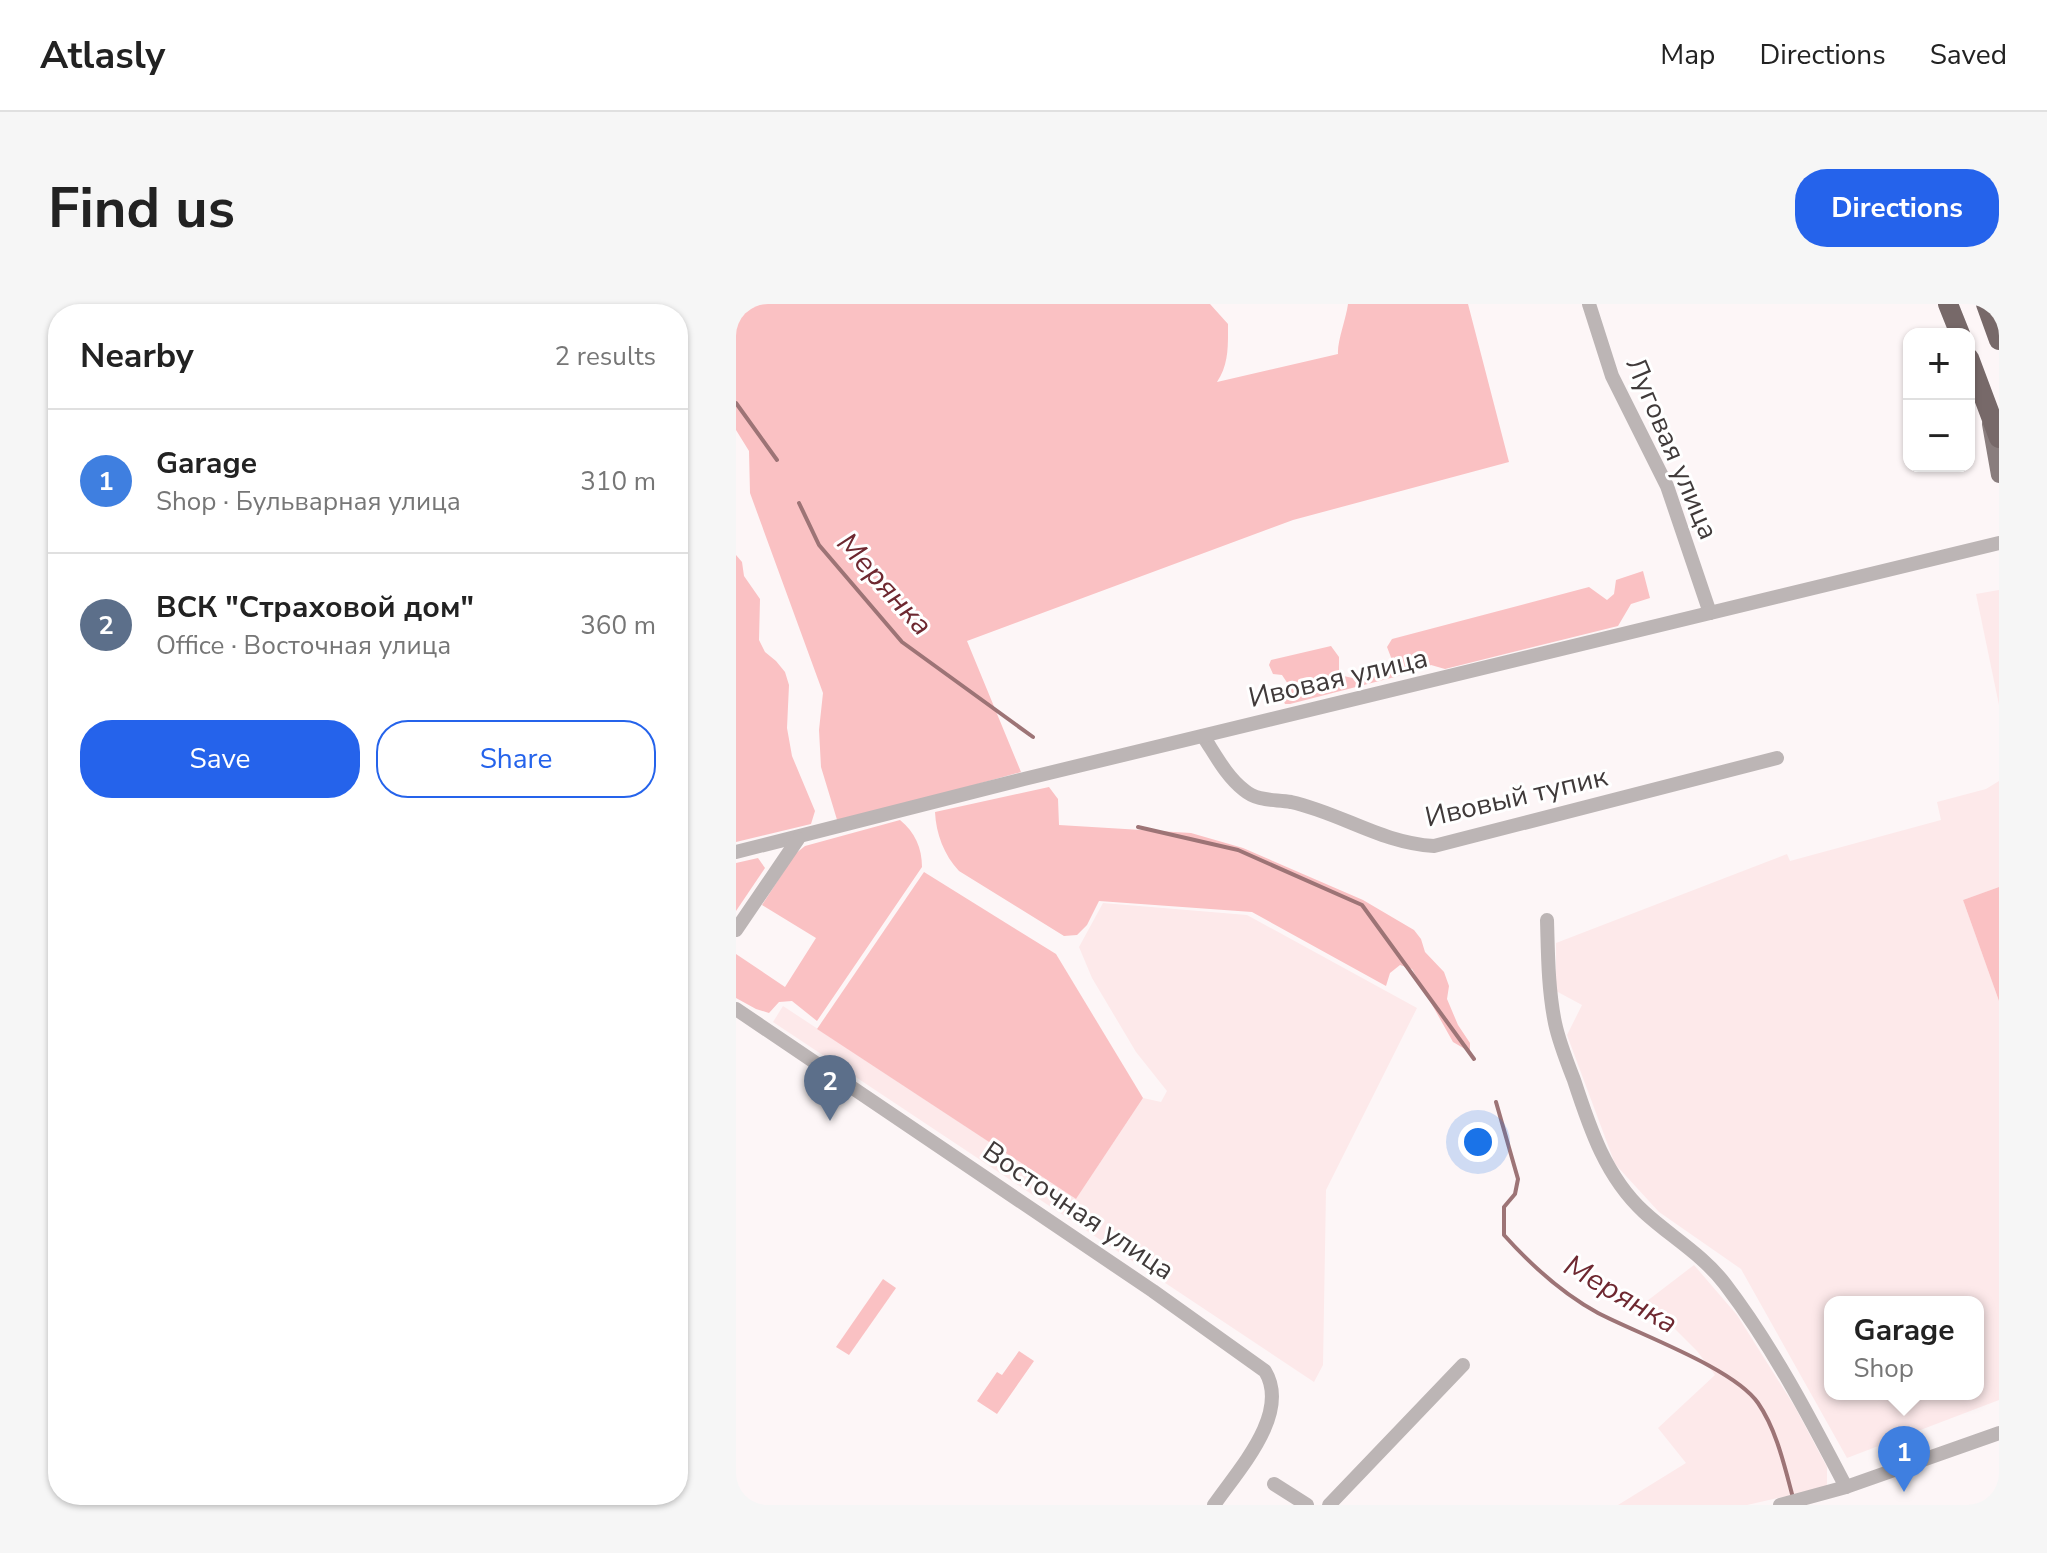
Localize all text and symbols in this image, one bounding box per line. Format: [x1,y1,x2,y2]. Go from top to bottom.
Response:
text: Atlasly [40,30,165,81]
text: Map [1660,36,1715,74]
text: Directions [1759,36,1886,74]
text: Saved [1930,36,2007,74]
button: Directions [1795,169,1999,247]
text: Find us [48,170,235,247]
map controls [1903,328,1975,472]
button: + [1903,328,1975,400]
text: Nearby [80,333,194,379]
text: 2 results [555,339,656,374]
street label: Луговая улица [1617,352,1728,545]
button: − [1903,400,1975,472]
text: Garage [156,443,257,484]
text: 1 [98,464,114,499]
text: 310 m [580,464,656,499]
text: Shop · Бульварная улица [156,484,461,519]
water label: Мерянка [827,524,942,645]
text: ВСК "Страховой дом" [156,587,474,628]
text: 2 [98,608,114,643]
text: 360 m [580,608,656,643]
text: Office · Восточная улица [156,628,451,663]
street label: Ивовая улица [1245,639,1432,717]
button: Save [80,720,360,798]
button: Share [376,720,656,798]
street label: Ивовый тупик [1421,758,1611,836]
pin: 2 [804,1055,856,1121]
your location [1458,1122,1498,1162]
street label: Восточная улица [975,1133,1182,1289]
water label: Мерянка [1556,1245,1685,1344]
popup [1824,1296,1984,1400]
text: Garage [1854,1310,1954,1351]
text: Shop [1854,1351,1914,1386]
pin: 1 [1878,1426,1930,1492]

